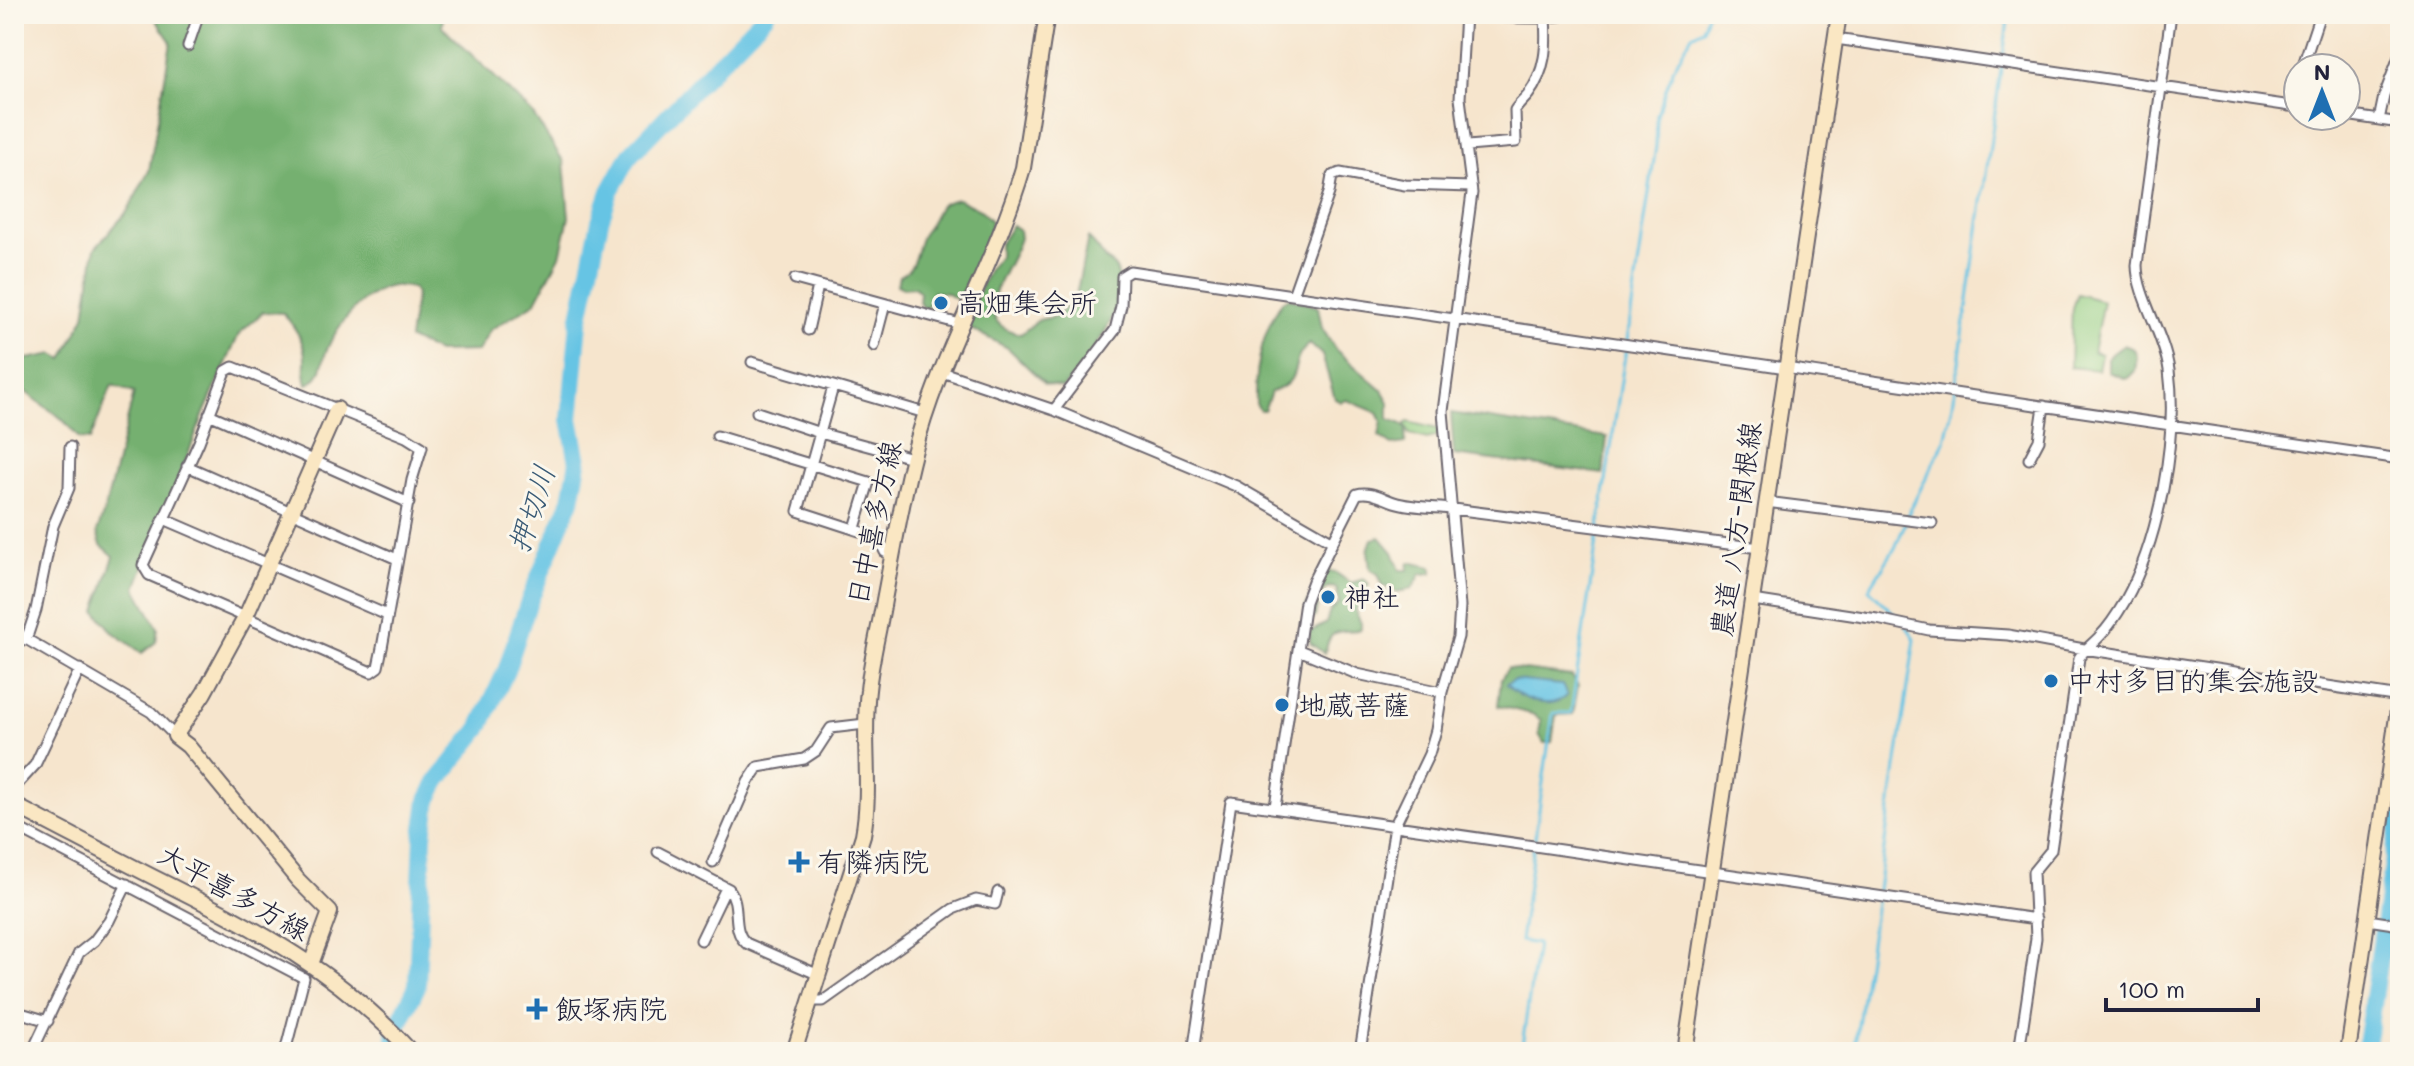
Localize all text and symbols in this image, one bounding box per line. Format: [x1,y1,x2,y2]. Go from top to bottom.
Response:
north arrow [2282,52,2362,132]
text: N [2314,57,2330,86]
place label: 高畑集会所 [957,284,1097,320]
marker: 高畑集会所 [932,294,950,312]
street label: 農道 八方-関根線 [1702,419,1768,639]
street label: 日中喜多方線 [838,437,908,609]
water label: 押切川 [497,459,563,557]
place label: 神社 [1344,578,1400,614]
marker: 神社 [1319,588,1337,606]
place label: 中村多目的集会施設 [2067,662,2319,698]
marker: 中村多目的集会施設 [2042,672,2060,690]
place label: 地蔵菩薩 [1298,686,1410,722]
marker: 地蔵菩薩 [1273,696,1291,714]
street label: 大平喜多方線 [152,835,317,948]
place label: 有隣病院 [817,843,929,879]
marker: 有隣病院 [788,851,810,873]
scale bar [2106,962,2258,1012]
text: 100 m [2118,973,2185,1004]
place label: 飯塚病院 [555,990,667,1026]
marker: 飯塚病院 [526,998,548,1020]

